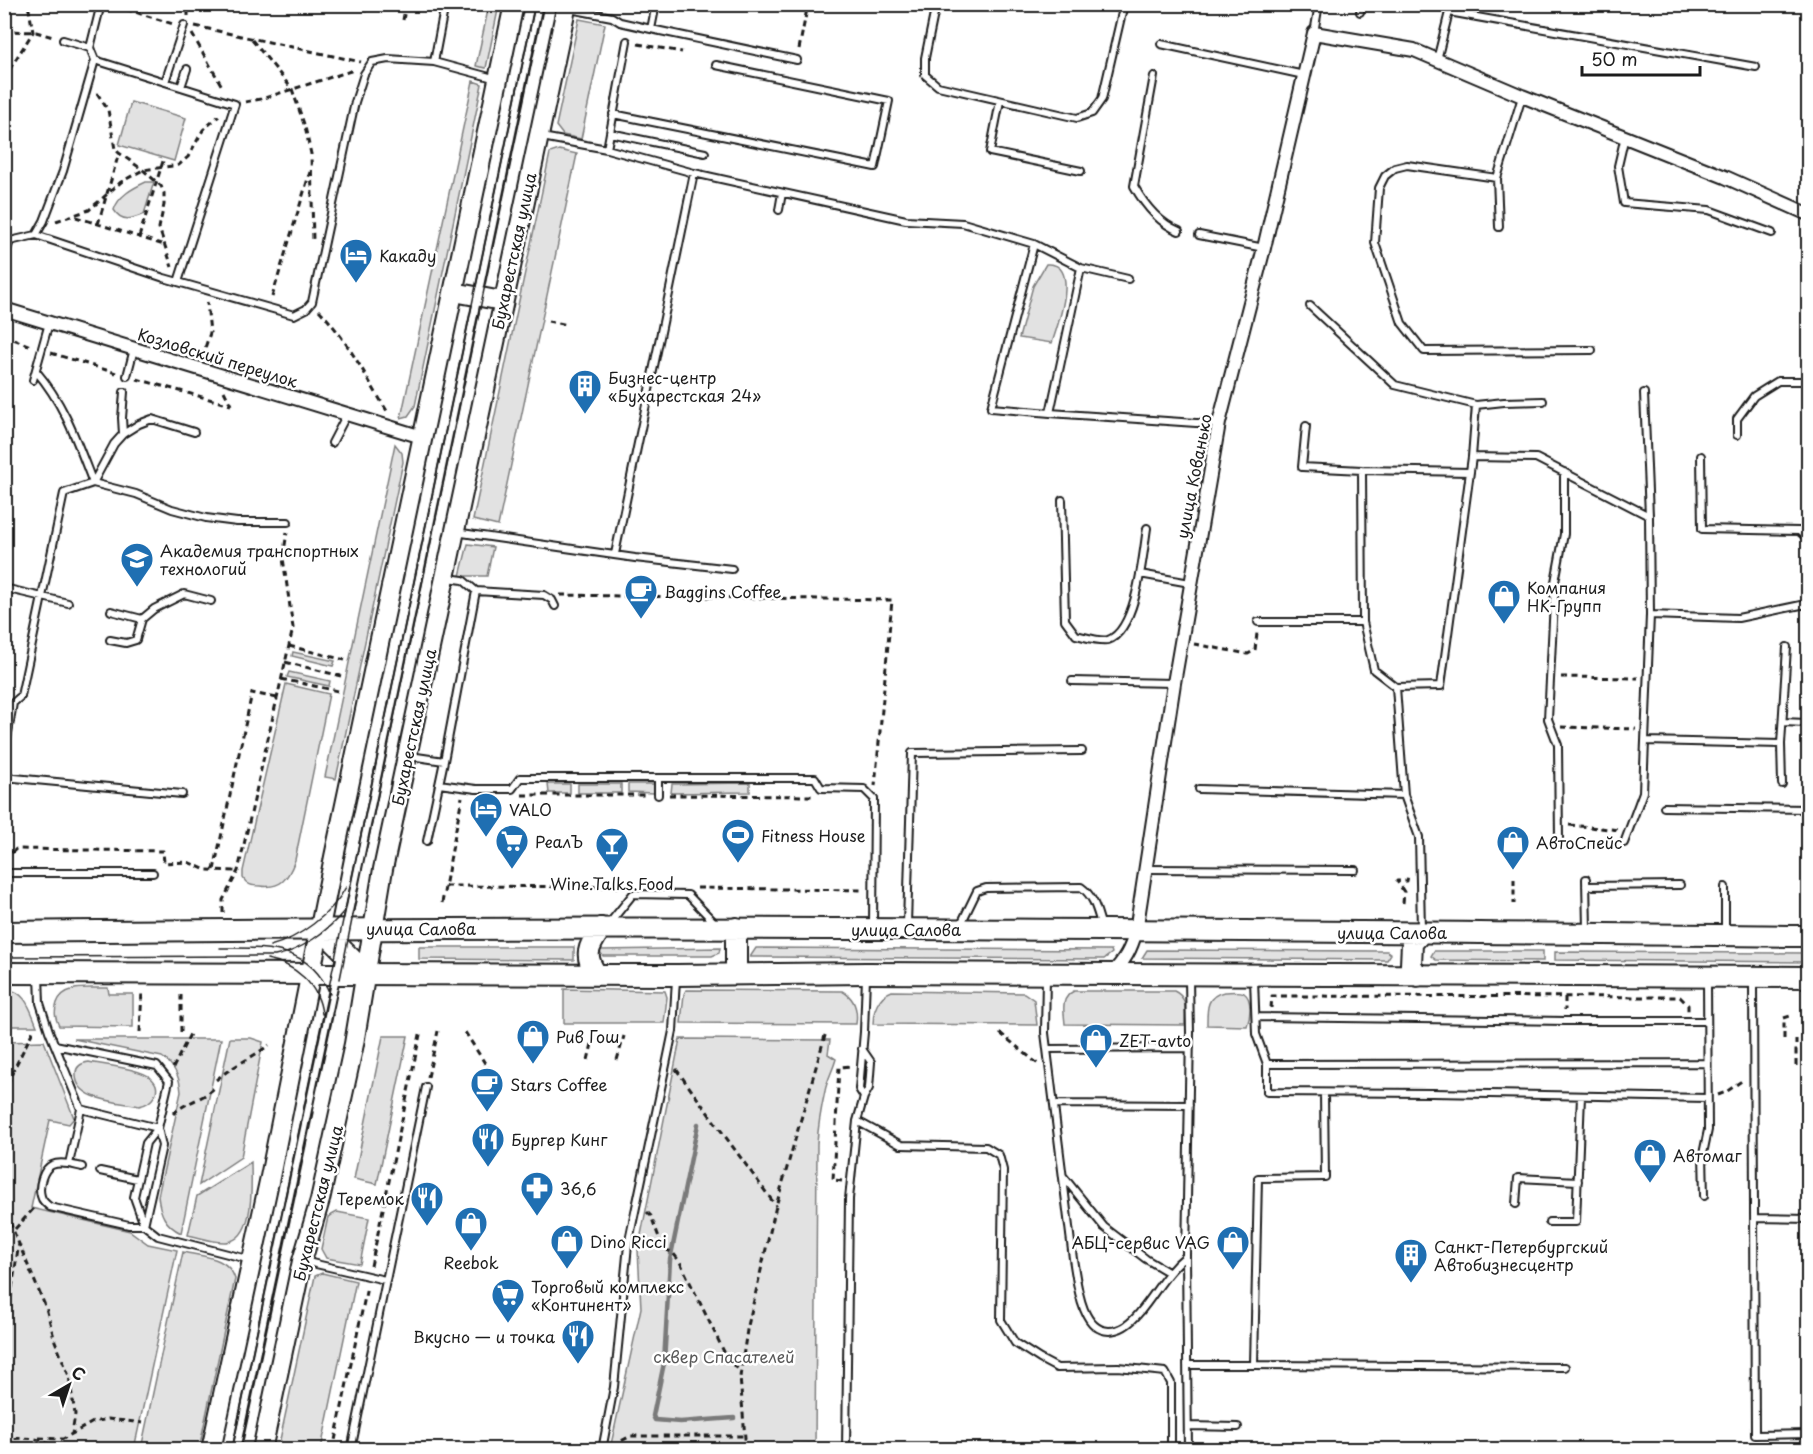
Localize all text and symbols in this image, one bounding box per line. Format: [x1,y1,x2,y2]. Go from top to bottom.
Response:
scale bar [1582,39,1700,77]
text: 50 m [1591,45,1638,72]
street label: Бухарестская улица [485,170,541,332]
hotel icon: Какаду [338,237,374,284]
place label: Какаду [379,243,437,267]
street label: Козловский переулок [135,321,301,393]
place label: Бизнес-центр «Бухарестская 24» [608,365,761,407]
building icon: Бизнес-центр «Бухарестская 24» [567,368,603,415]
street label: улица Кованько [1169,412,1217,540]
place label: Академия транспортных технологий [160,538,359,580]
school or university icon: Академия транспортных технологий [119,541,155,588]
cafe icon: Baggins Coffee [623,573,659,620]
place label: Компания НК-Групп [1527,575,1606,617]
shop icon: Компания НК-Групп [1486,578,1522,625]
place label: Baggins Coffee [664,579,782,603]
street label: Бухарестская улица [385,646,441,808]
hotel icon: VALO [468,791,504,838]
place label: VALO [509,797,552,821]
sports icon: Fitness House [720,817,756,864]
supermarket icon: РеалЪ [494,823,530,870]
place label: Fitness House [761,823,866,847]
shop icon: АвтоСпейс [1495,824,1531,871]
bar icon: Wine.Talks.Food [594,826,630,873]
place label: РеалЪ [535,829,583,853]
place label: АвтоСпейс [1536,830,1622,854]
place label: Wine.Talks.Food [550,871,674,895]
street label: улица Салова [366,916,476,940]
street label: улица Салова [851,917,961,941]
street label: улица Салова [1337,920,1447,944]
shop icon: Рив Гош [515,1018,551,1065]
shop icon: ZET-avto [1078,1022,1114,1069]
place label: Рив Гош [556,1024,619,1048]
place label: ZET-avto [1119,1028,1191,1052]
cafe icon: Stars Coffee [469,1066,505,1113]
place label: Stars Coffee [510,1072,607,1096]
restaurant icon: Бургер Кинг [470,1121,506,1168]
street label: Бухарестская улица [286,1122,348,1284]
place label: Бургер Кинг [511,1127,608,1151]
shop icon: Автомаг [1632,1137,1668,1184]
place label: Автомаг [1673,1143,1742,1167]
pharmacy icon: 36,6 [519,1170,555,1217]
place label: 36,6 [560,1176,597,1200]
restaurant icon: Теремок [409,1180,445,1227]
place label: Теремок [336,1186,404,1210]
shop icon: Reebok [453,1205,489,1252]
shop icon: Dino Ricci [549,1223,585,1270]
shop icon: АБЦ-сервис VAG [1215,1224,1251,1271]
place label: Dino Ricci [590,1229,667,1253]
place label: АБЦ-сервис VAG [1072,1230,1210,1254]
place label: Санкт-Петербургский Автобизнесцентр [1434,1234,1608,1276]
building icon: Санкт-Петербургский Автобизнесцентр [1393,1237,1429,1284]
place label: Reebok [443,1250,499,1274]
place label: Торговый комплекс «Континент» [531,1274,684,1316]
supermarket icon: Торговый комплекс «Континент» [490,1277,526,1324]
restaurant icon: Вкусно — и точка [560,1318,596,1365]
place label: Вкусно — и точка [413,1324,555,1348]
park label: cквер Спасателей [653,1344,795,1368]
north arrow [39,1355,99,1415]
text: С [67,1359,91,1386]

